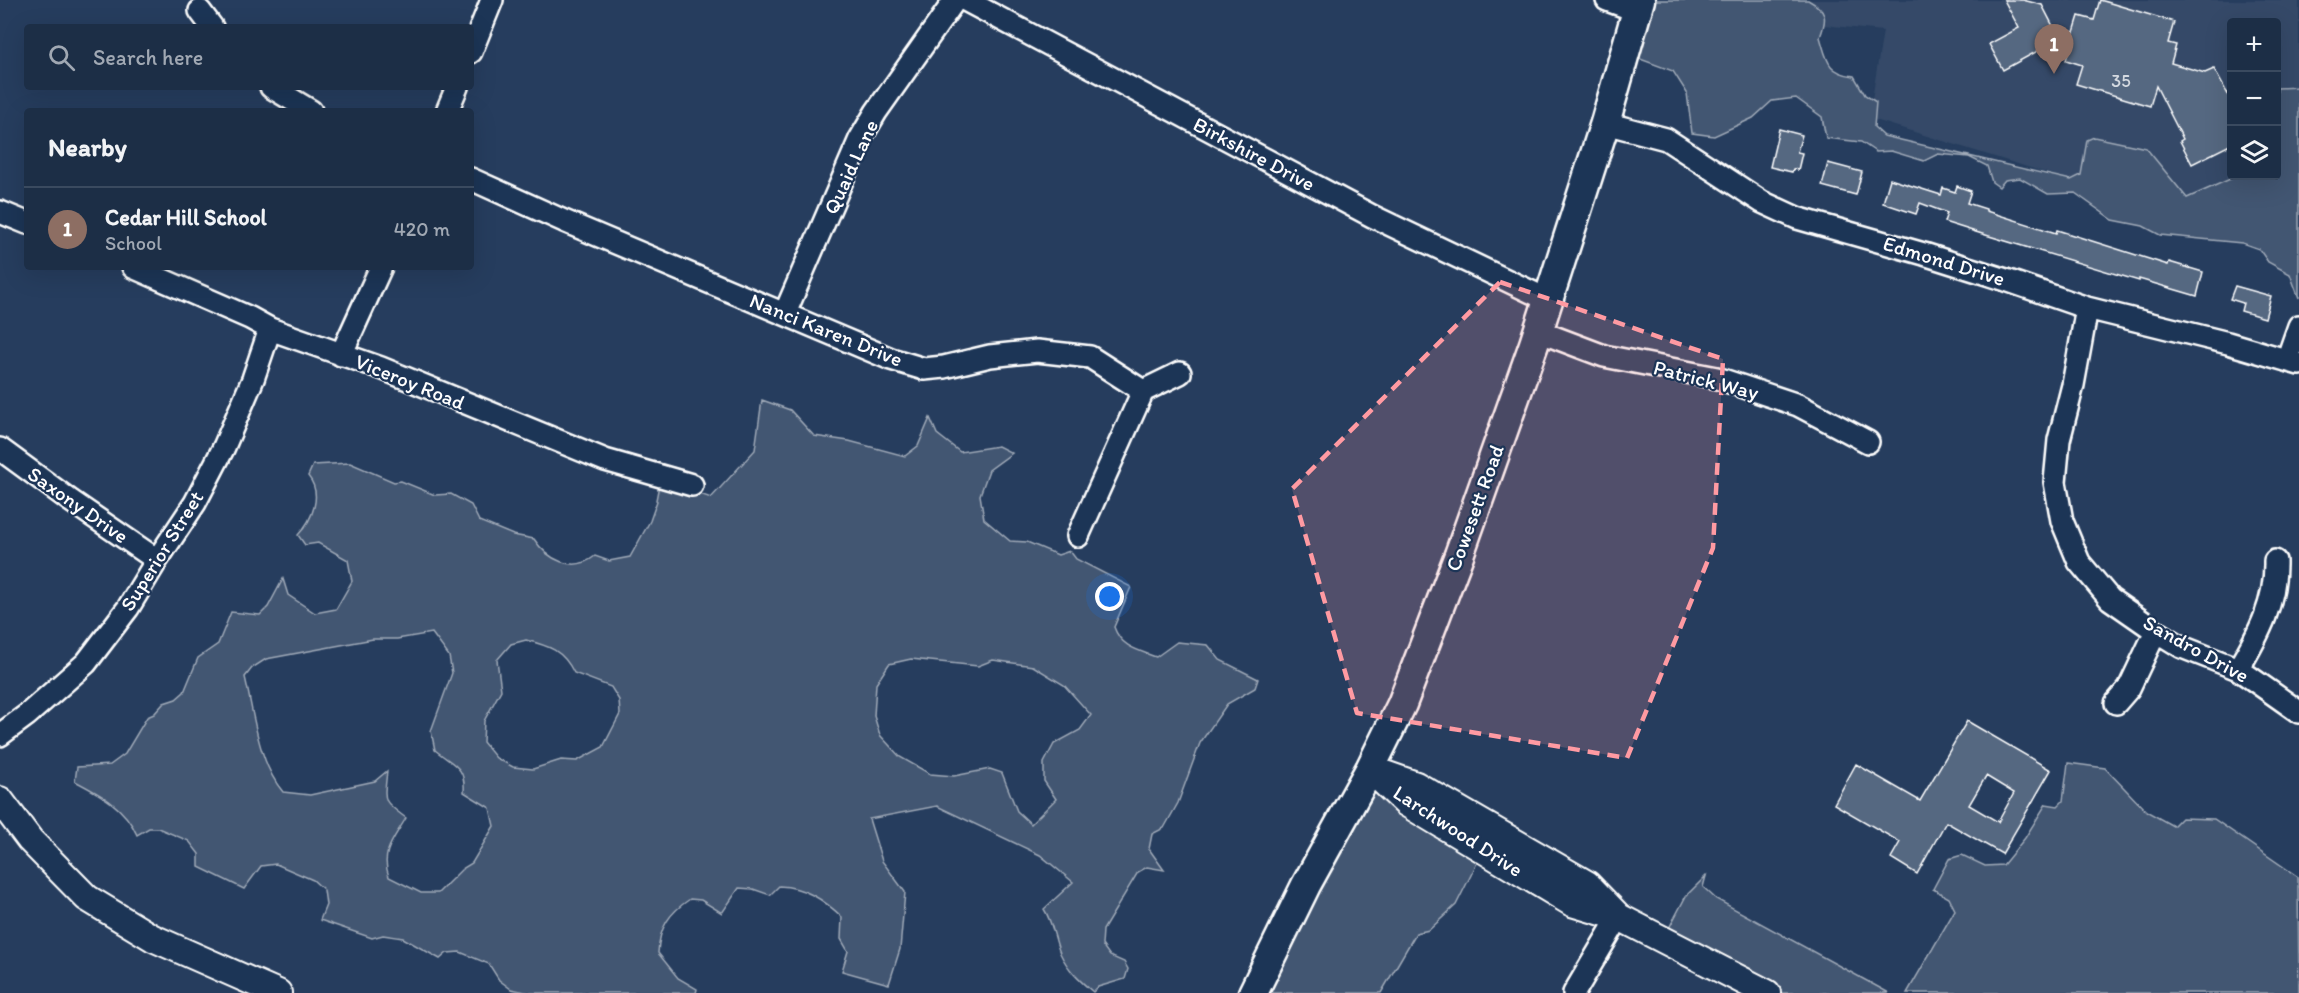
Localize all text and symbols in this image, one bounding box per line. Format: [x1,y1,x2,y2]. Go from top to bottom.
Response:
map controls [2227,18,2281,180]
button: + [2227,18,2281,72]
search box [24,24,474,90]
pin: 1 [2034,25,2074,74]
icon: search [45,41,78,74]
text: Search here [93,44,203,71]
house number: 35 [2111,70,2131,92]
button: − [2227,72,2281,126]
street label: Birkshire Drive [1189,111,1319,196]
street label: Quaid Lane [818,115,883,218]
button: layers [2227,126,2281,180]
text: Nearby [48,131,127,163]
text: Cedar Hill School [105,204,267,231]
text: 1 [63,217,72,241]
text: 420 m [394,217,450,241]
street label: Edmond Drive [1880,230,2008,291]
text: School [105,231,162,255]
street label: Nanci Karen Drive [746,287,906,372]
street label: Viceroy Road [352,348,469,415]
street label: Patrick Way [1651,354,1761,405]
street label: Cowesett Road [1440,441,1509,575]
street label: Saxony Drive [23,461,133,548]
street label: Superior Street [115,486,209,616]
your location [1095,582,1124,611]
street label: Sandro Drive [2139,609,2253,688]
street label: Larchwood Drive [1389,779,1528,882]

